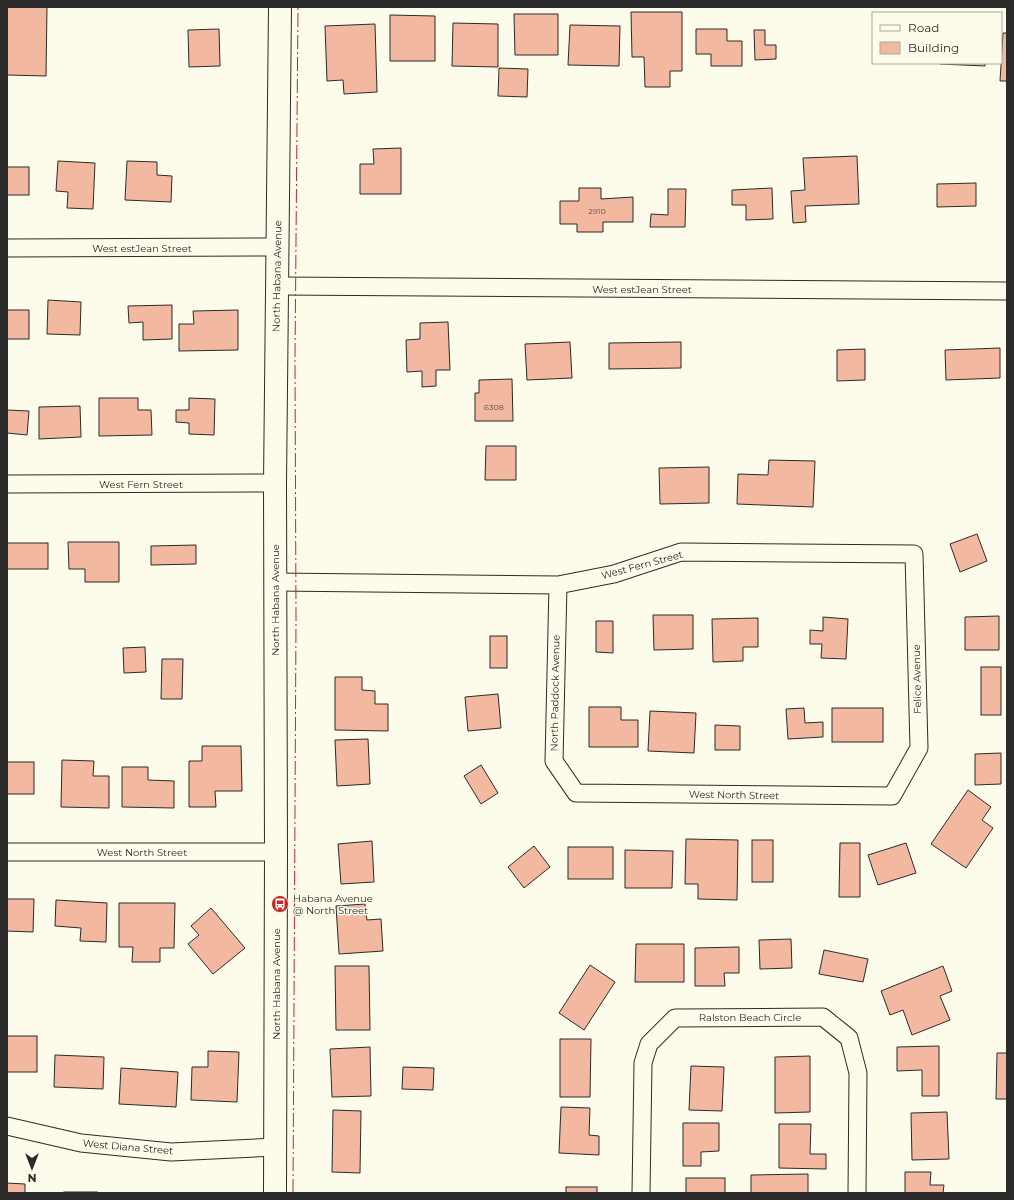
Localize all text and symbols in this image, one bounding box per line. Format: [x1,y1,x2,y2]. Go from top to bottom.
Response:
legend [872,12,1002,64]
text: Road [908,20,939,35]
text: Building [908,40,959,55]
house number: 2910 [588,206,606,216]
street label: North Habana Avenue [270,220,284,332]
street label: West estJean Street [92,242,192,255]
street label: West estJean Street [592,283,692,296]
house number: 6308 [484,402,504,412]
street label: West Fern Street [99,478,183,491]
street label: North Habana Avenue [269,544,282,656]
street label: West Fern Street [600,548,684,582]
street label: North Paddock Avenue [547,635,563,751]
street label: Felice Avenue [910,644,924,714]
street label: West North Street [689,788,779,802]
street label: West North Street [97,846,187,859]
place label: Habana Avenue @ North Street [293,892,373,917]
bus stop icon: Habana Avenue @ North Street [270,894,290,914]
street label: North Habana Avenue [270,928,283,1040]
street label: Ralston Beach Circle [699,1011,801,1024]
street label: West Diana Street [82,1137,174,1157]
north arrow [12,1148,52,1188]
text: N [28,1171,36,1185]

